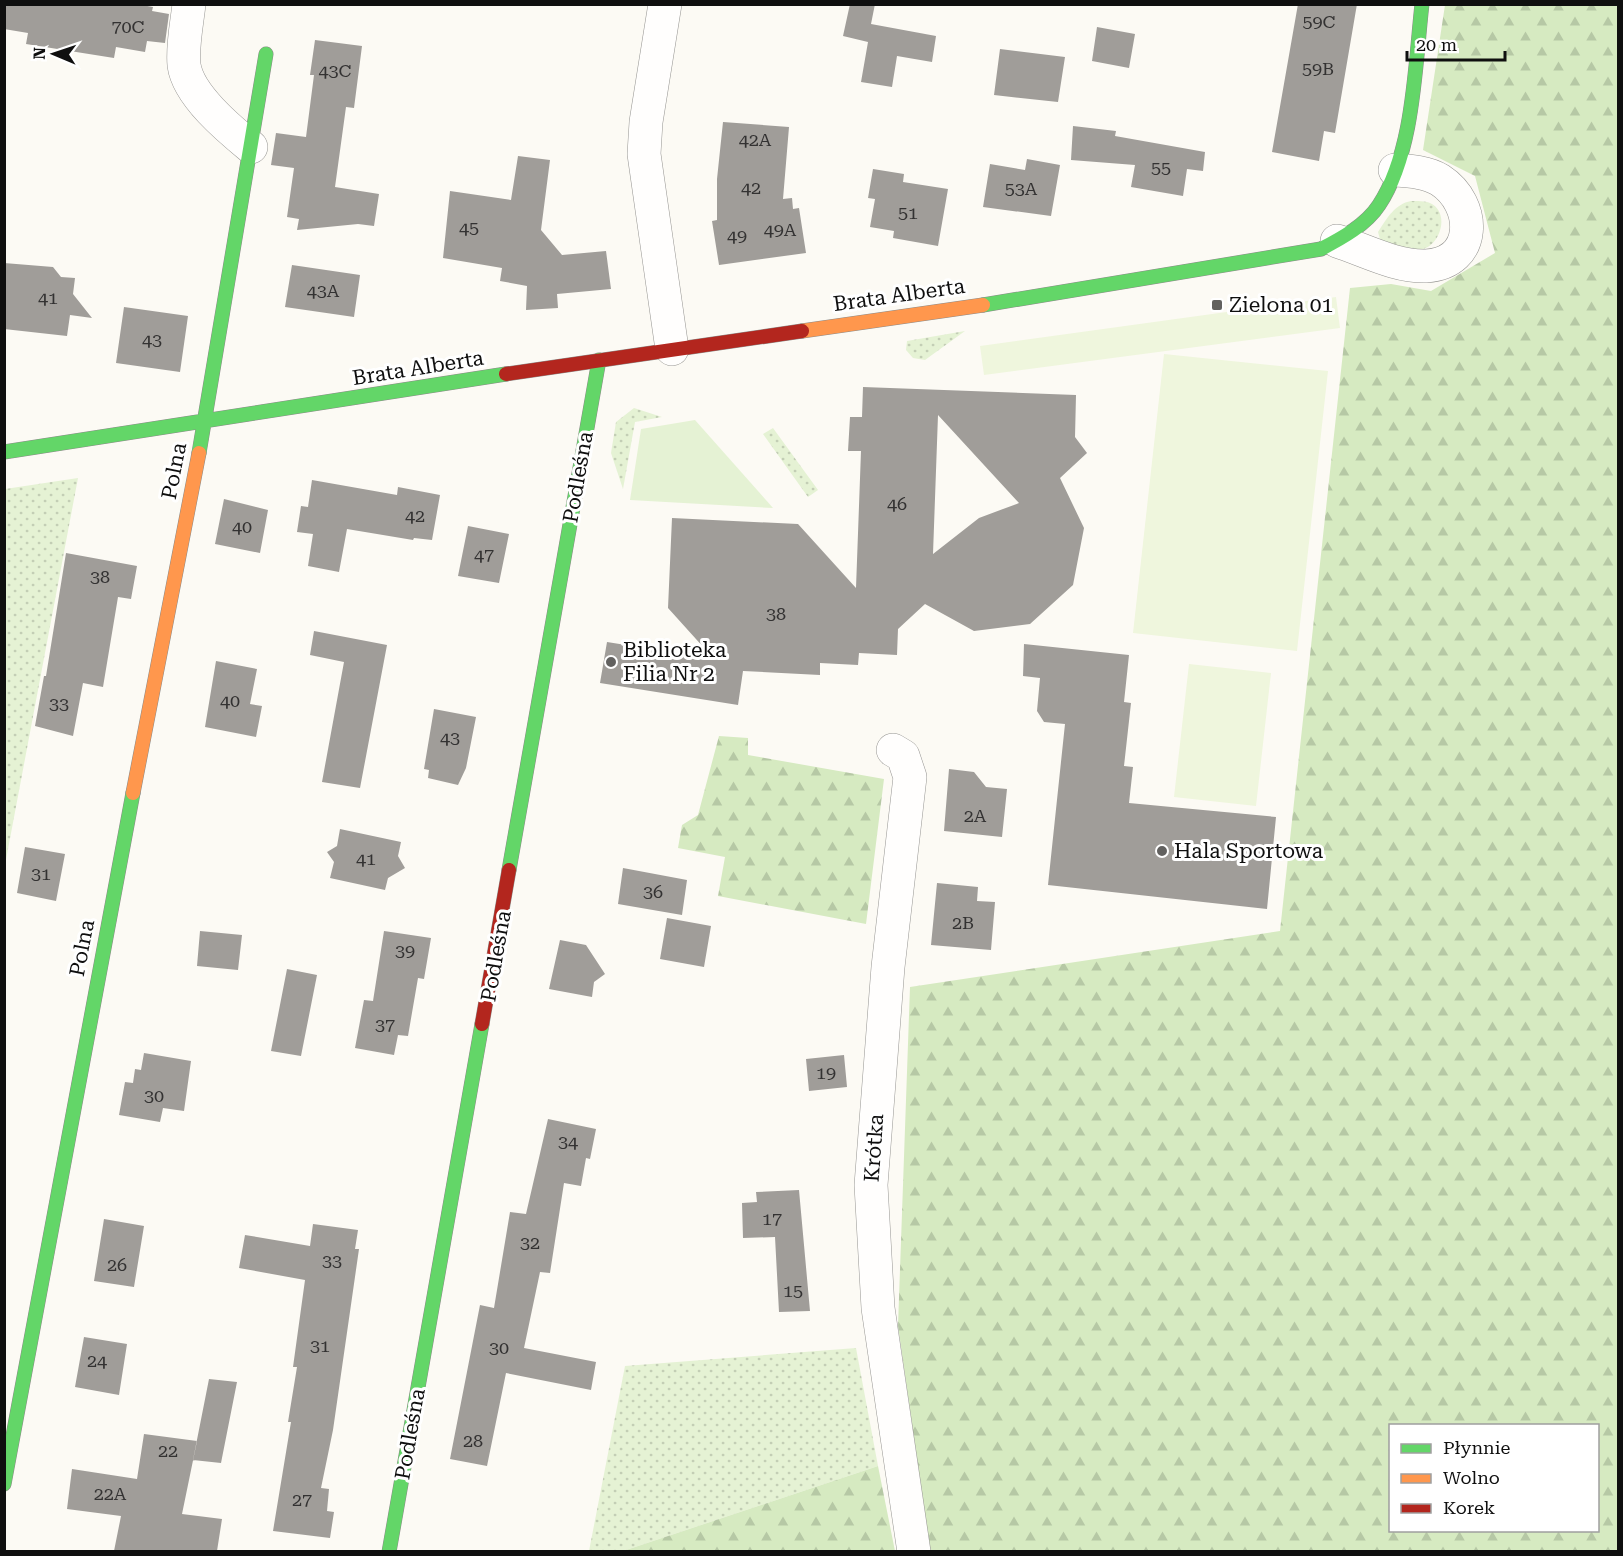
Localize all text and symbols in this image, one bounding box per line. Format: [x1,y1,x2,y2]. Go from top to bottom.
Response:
house number: 59C [1302,11,1336,32]
house number: 70C [111,16,145,37]
north arrow [24,24,84,84]
scale bar [1407,24,1504,62]
text: 20 m [1416,34,1457,55]
text: N [30,47,49,60]
house number: 59B [1302,58,1334,79]
house number: 43C [318,60,352,81]
house number: 42A [739,129,772,150]
house number: 55 [1151,157,1171,178]
house number: 42 [741,177,761,198]
house number: 53A [1005,178,1038,199]
house number: 51 [898,202,918,223]
house number: 45 [459,217,479,238]
house number: 49A [764,219,797,240]
house number: 49 [727,225,747,246]
street label: Brata Alberta [832,274,967,316]
house number: 43A [307,280,340,301]
house number: 41 [38,287,58,308]
place label: Zielona 01 [1229,293,1333,317]
marker: Zielona 01 [1210,298,1224,312]
house number: 43 [142,329,162,350]
street label: Brata Alberta [351,346,486,390]
street label: Podleśna [558,429,598,525]
street label: Polna [157,440,191,501]
house number: 46 [887,493,907,514]
house number: 42 [405,505,425,526]
house number: 40 [232,516,252,537]
house number: 47 [474,544,494,565]
house number: 38 [90,566,110,587]
house number: 38 [766,603,786,624]
place label: Biblioteka Filia Nr 2 [623,638,727,686]
marker: Biblioteka Filia Nr 2 [604,655,618,669]
house number: 40 [220,690,240,711]
house number: 33 [49,693,69,714]
house number: 43 [440,727,460,748]
house number: 2A [964,805,987,826]
place label: Hala Sportowa [1174,839,1324,863]
marker: Hala Sportowa [1155,844,1169,858]
house number: 41 [356,848,376,869]
house number: 31 [31,863,51,884]
house number: 36 [643,881,663,902]
street label: Podleśna [476,908,516,1004]
house number: 2B [952,912,974,933]
street label: Polna [65,917,99,978]
house number: 39 [395,940,415,961]
house number: 37 [375,1014,395,1035]
house number: 19 [816,1062,836,1083]
house number: 30 [144,1085,164,1106]
street label: Krótka [860,1112,888,1183]
house number: 34 [558,1131,578,1152]
house number: 17 [762,1208,782,1229]
house number: 32 [520,1232,540,1253]
house number: 33 [322,1250,342,1271]
house number: 26 [107,1254,127,1275]
house number: 15 [783,1280,803,1301]
house number: 31 [310,1335,330,1356]
house number: 30 [489,1337,509,1358]
house number: 24 [87,1350,107,1371]
street label: Podleśna [390,1386,430,1482]
legend [1389,1424,1599,1532]
house number: 28 [463,1430,483,1451]
text: Płynnie [1443,1437,1510,1458]
house number: 22 [158,1440,178,1461]
text: Wolno [1443,1467,1500,1488]
house number: 22A [94,1483,127,1504]
house number: 27 [292,1489,312,1510]
text: Korek [1443,1497,1495,1518]

